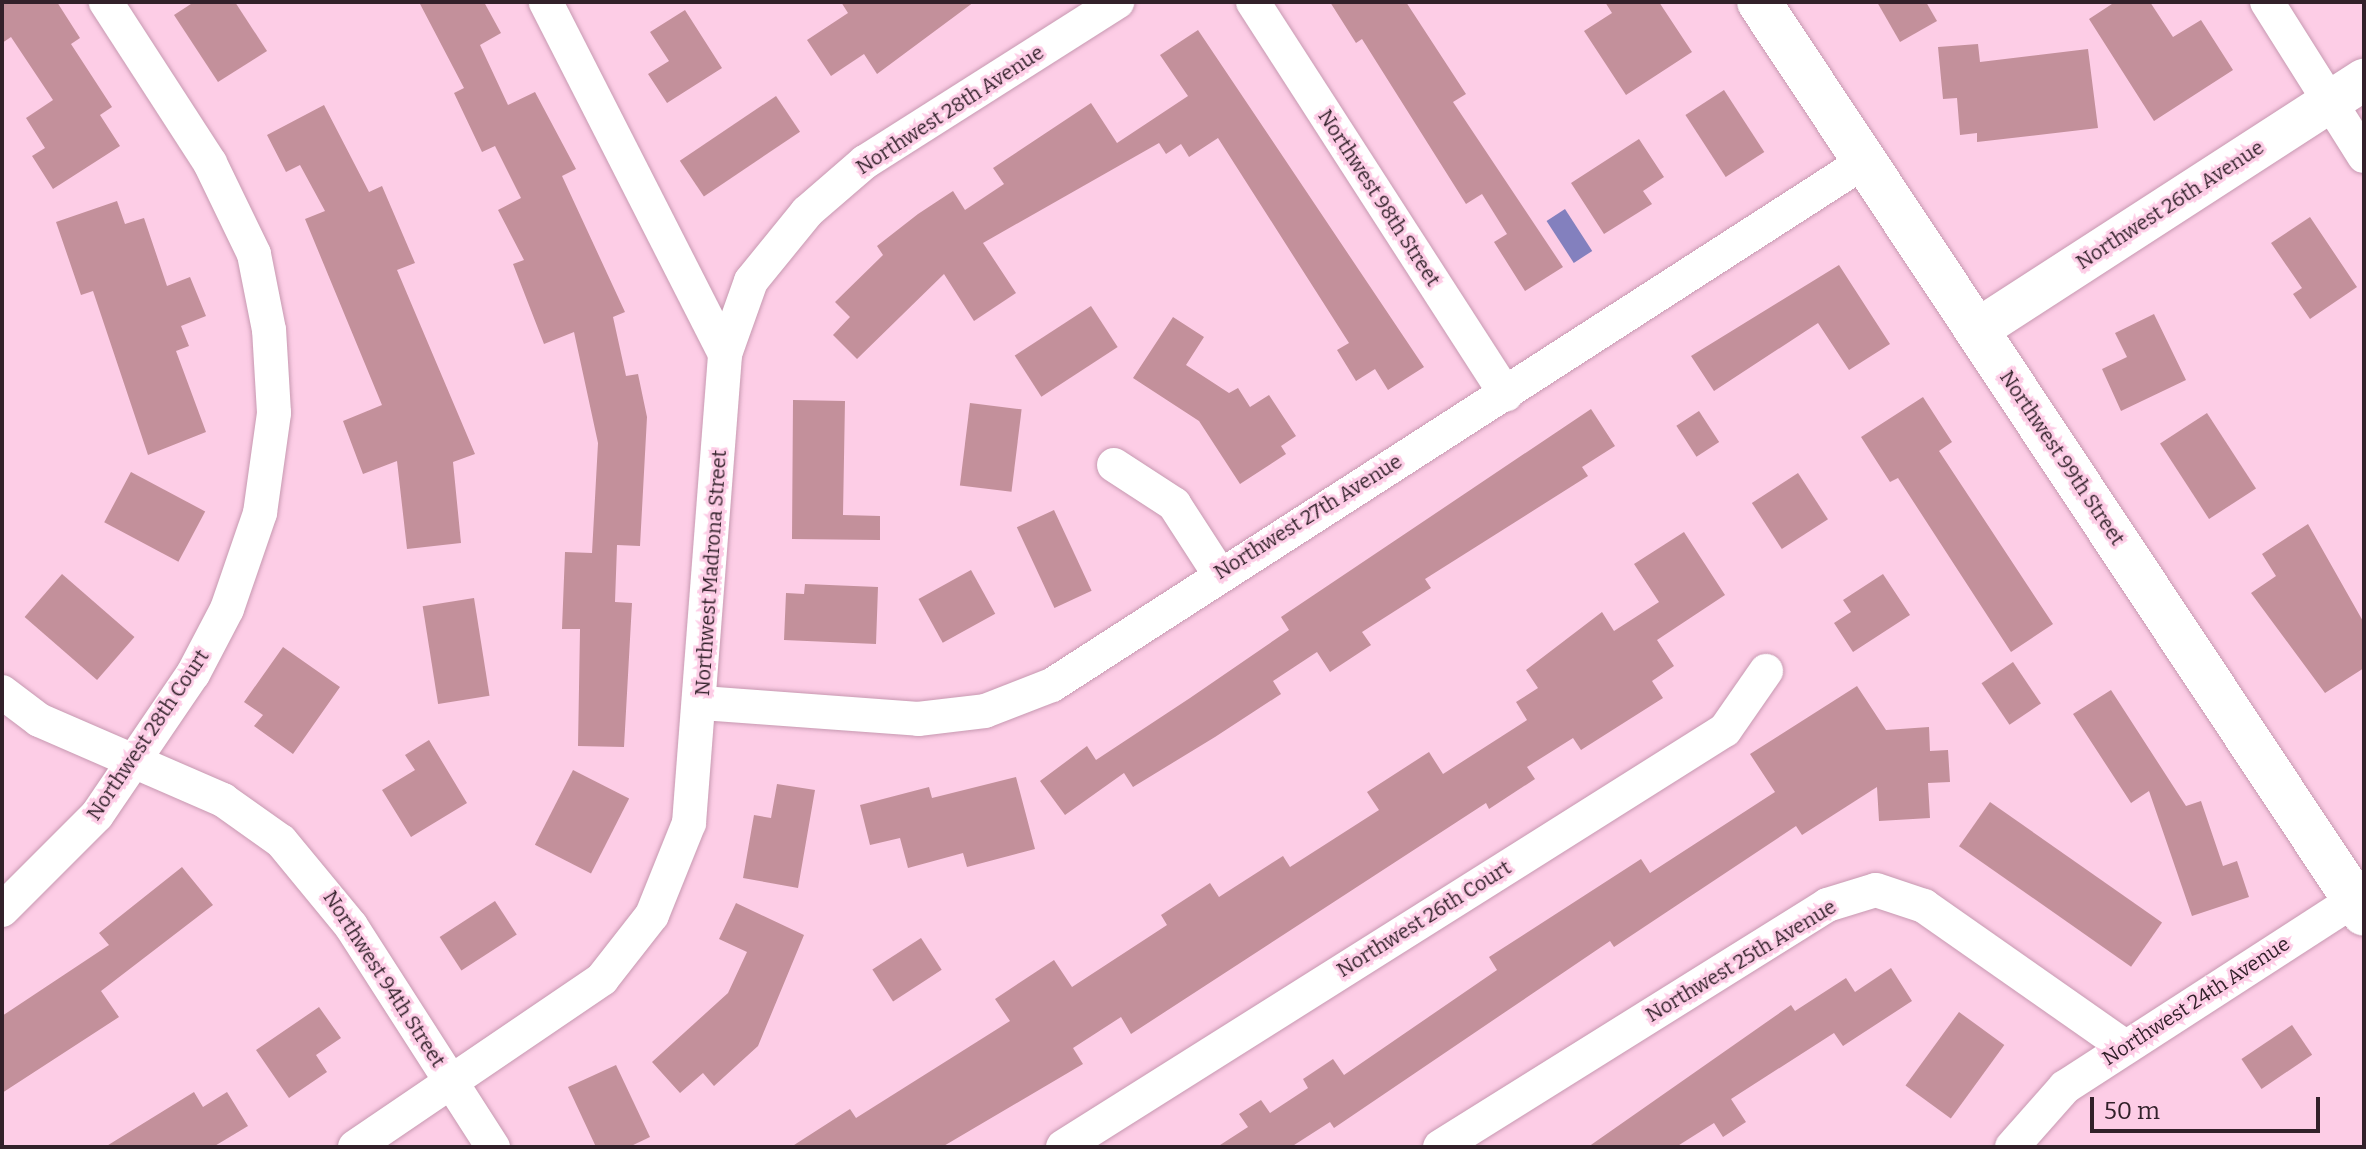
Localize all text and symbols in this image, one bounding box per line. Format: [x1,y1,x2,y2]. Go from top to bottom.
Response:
street label: Northwest 28th Avenue [852,40,1048,180]
street label: Northwest 98th Street [1313,105,1445,291]
street label: Northwest 26th Avenue [2072,135,2268,275]
street label: Northwest 99th Street [1995,366,2129,550]
street label: Northwest Madrona Street [690,449,732,697]
street label: Northwest 27th Avenue [1210,449,1406,585]
street label: Northwest 28th Court [82,645,214,825]
street label: Northwest 26th Court [1333,856,1515,982]
street label: Northwest 94th Street [318,886,450,1072]
street label: Northwest 25th Avenue [1642,895,1840,1027]
street label: Northwest 24th Avenue [2098,931,2294,1071]
scale bar [2094,1081,2324,1131]
text: 50 m [2104,1097,2160,1125]

